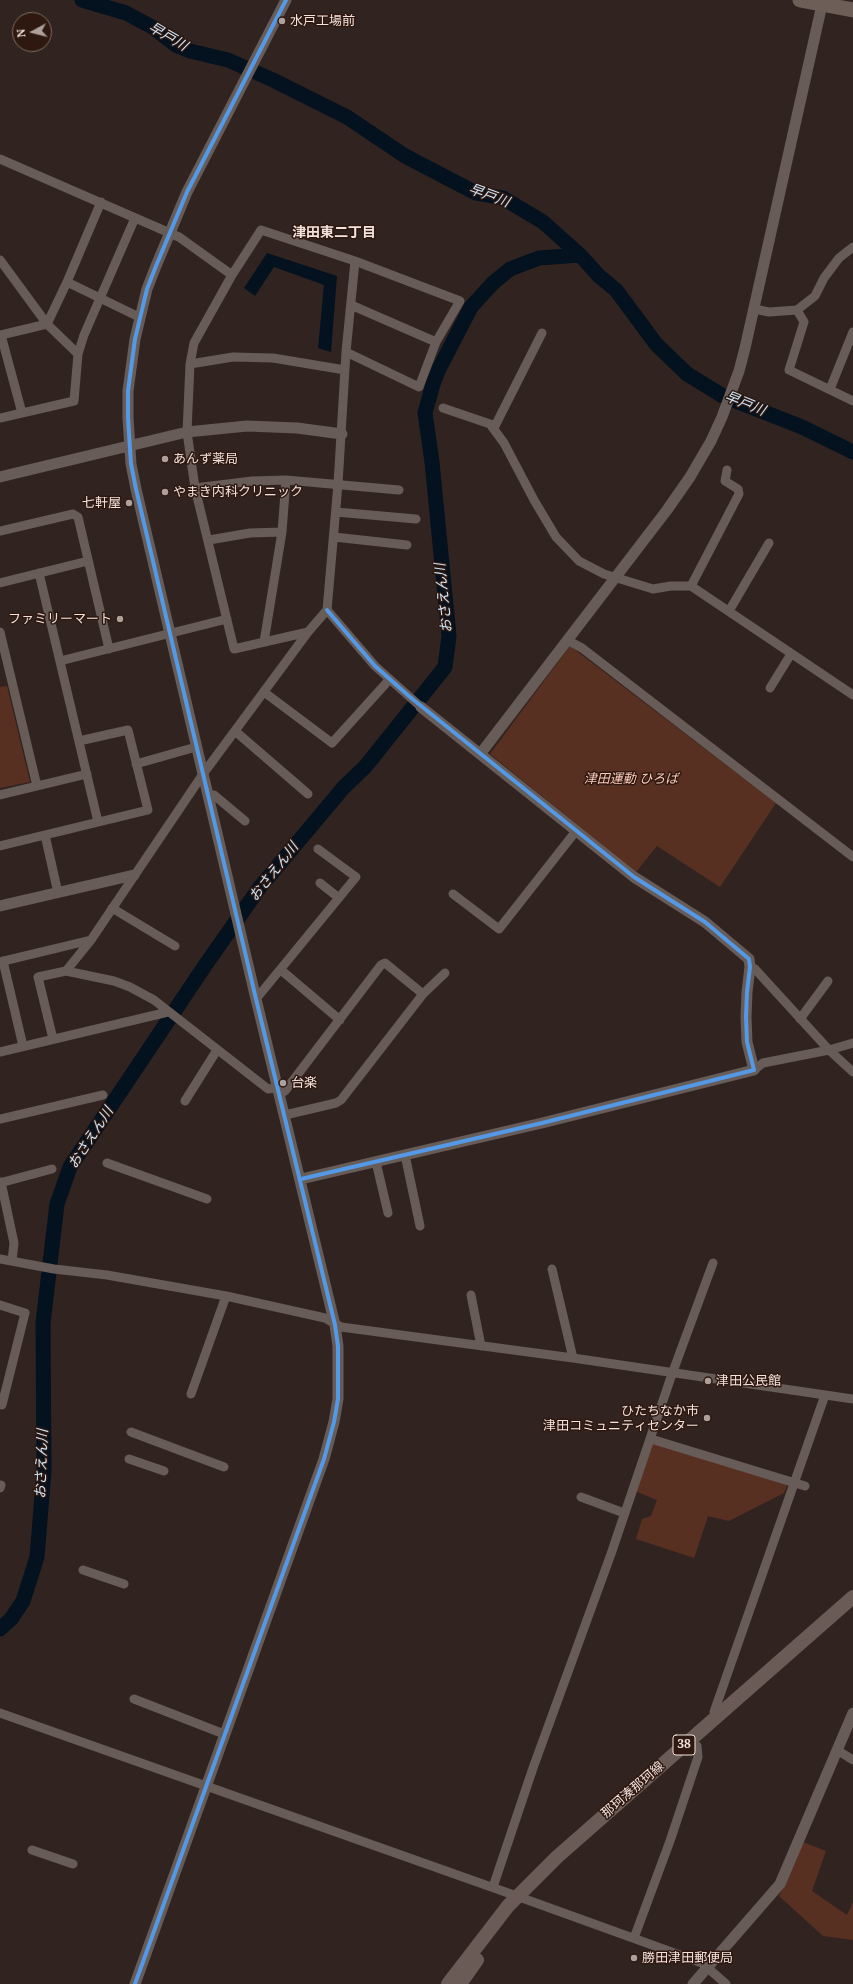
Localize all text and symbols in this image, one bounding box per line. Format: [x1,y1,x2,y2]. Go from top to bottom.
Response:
north arrow [12,12,52,52]
place label: 水戸工場前 [290,13,355,29]
marker: 水戸工場前 [277,16,287,26]
water label: 早戸川 [146,19,190,55]
text: N [13,28,29,39]
water label: 早戸川 [466,181,512,211]
district label: 津田東二丁目 [292,225,376,241]
water label: 早戸川 [722,388,768,420]
place label: あんず薬局 [173,451,238,467]
marker: あんず薬局 [160,454,170,464]
place label: やまき内科クリニック [173,484,303,500]
marker: やまき内科クリニック [160,487,170,497]
place label: 七軒屋 [82,495,121,511]
marker: 七軒屋 [124,498,134,508]
water label: おさえん川 [432,562,456,634]
place label: ファミリーマート [8,611,112,627]
marker: ファミリーマート [115,614,125,624]
park label: 津田運動 ひろば [584,771,678,787]
water label: おさえん川 [246,839,302,905]
place label: 台楽 [291,1075,317,1091]
marker: 台楽 [278,1078,288,1088]
water label: おさえん川 [65,1104,117,1172]
place label: 津田公民館 [716,1373,781,1389]
marker: 津田公民館 [703,1376,713,1386]
place label: ひたちなか市 津田コミュニティセンター [543,1403,699,1434]
marker: ひたちなか市 津田コミュニティセンター [702,1413,712,1423]
water label: おさえん川 [32,1429,52,1499]
road number: 38 [673,1735,695,1755]
street label: 那珂湊那珂線 [598,1759,668,1821]
place label: 勝田津田郵便局 [642,1950,733,1966]
marker: 勝田津田郵便局 [629,1953,639,1963]

